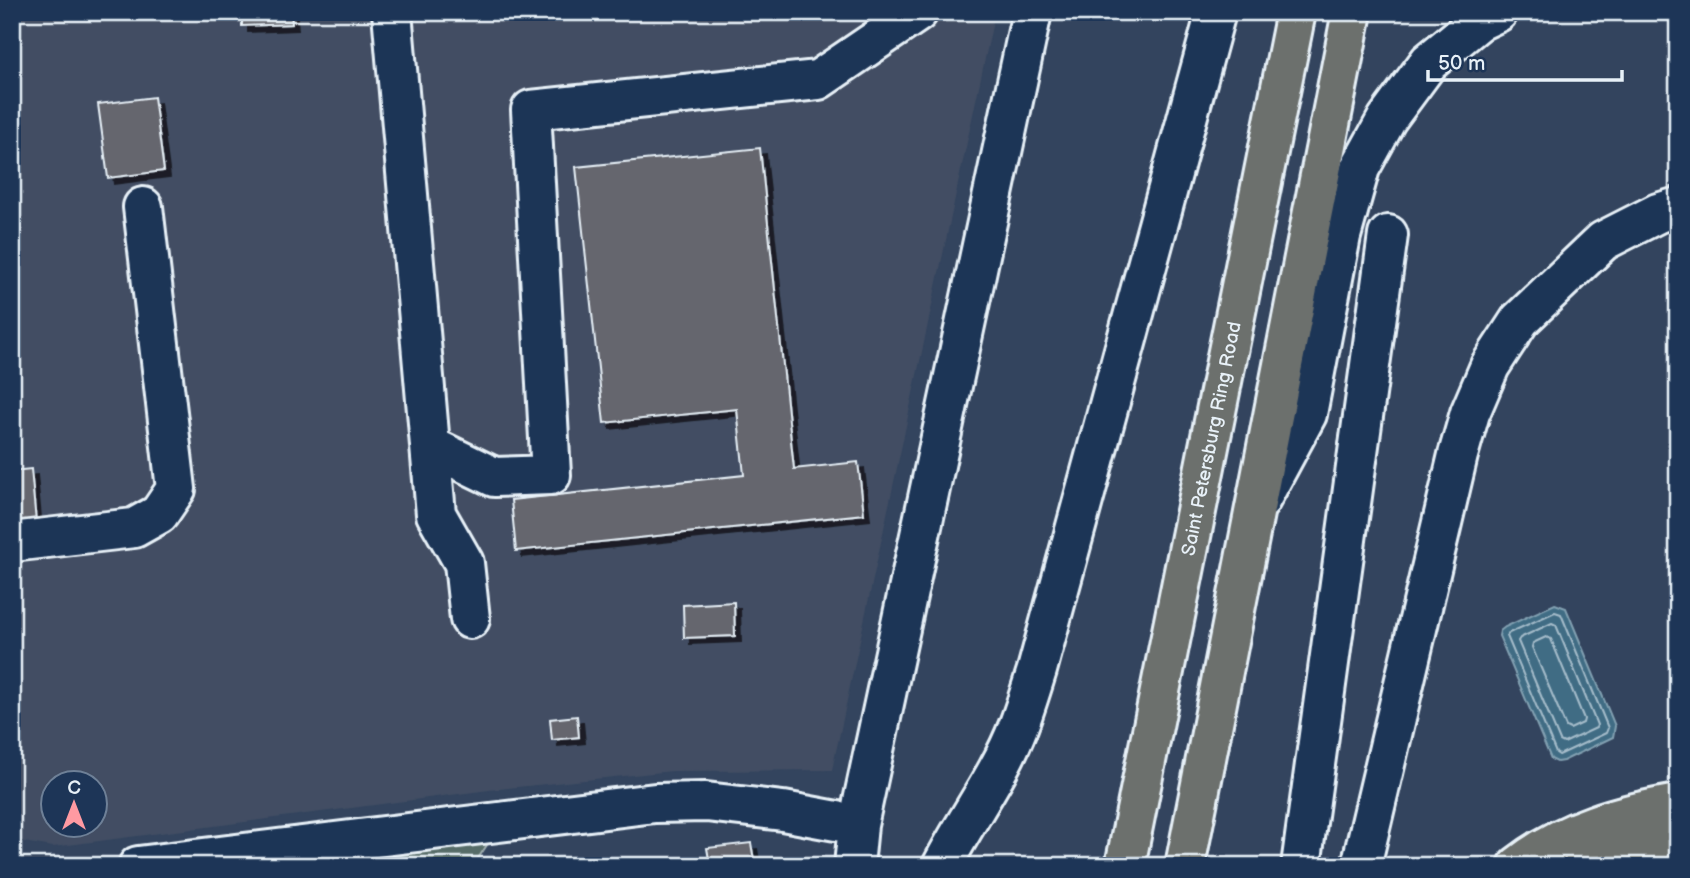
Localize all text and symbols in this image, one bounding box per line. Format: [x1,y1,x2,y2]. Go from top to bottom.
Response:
scale bar [1428,38,1622,82]
text: 50 m [1438,51,1485,76]
street label: Saint Petersburg Ring Road [1177,320,1247,558]
north arrow [38,770,108,840]
text: С [67,777,81,800]

